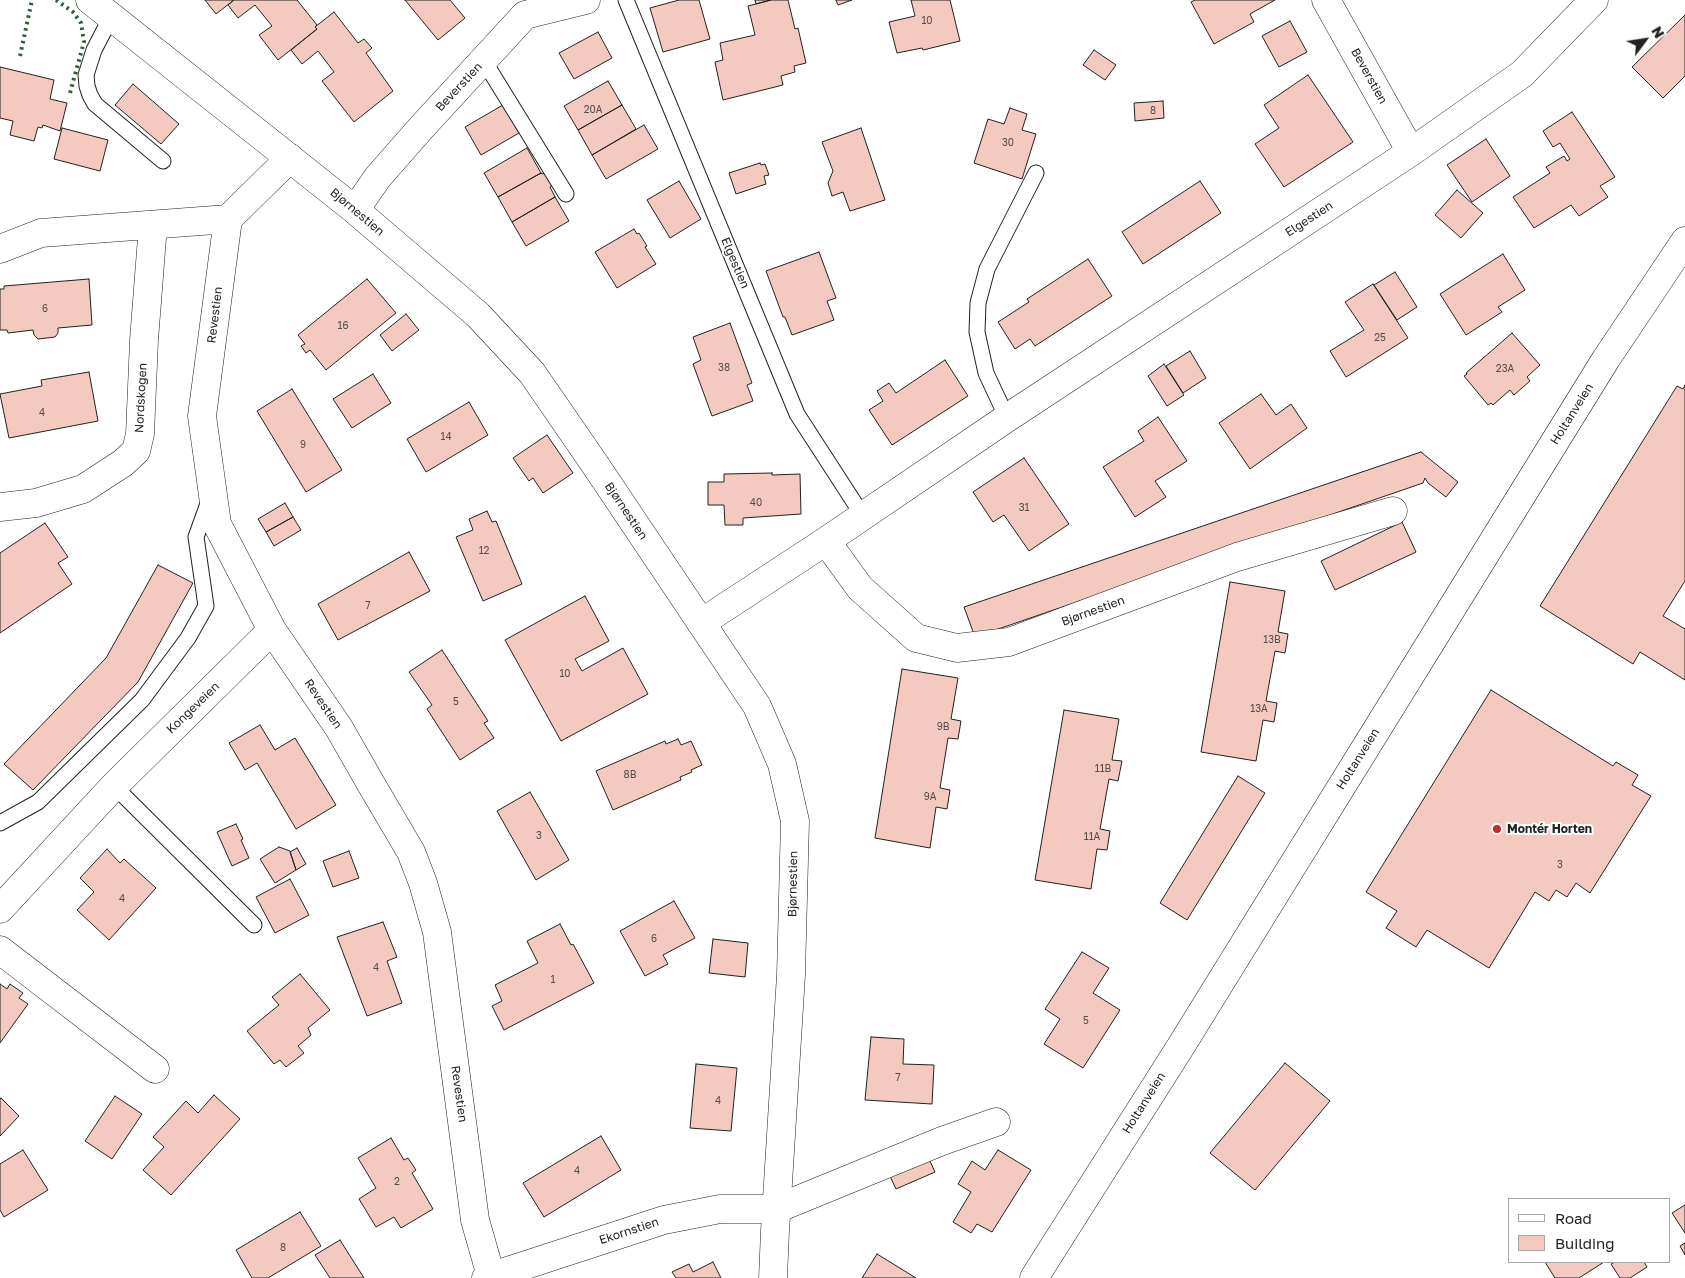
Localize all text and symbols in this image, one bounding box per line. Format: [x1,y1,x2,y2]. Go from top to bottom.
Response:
house number: 10 [921,15,933,27]
north arrow [1620,15,1670,65]
text: N [1648,23,1668,41]
street label: Beverstien [1348,46,1390,106]
street label: Beverstien [433,60,485,114]
house number: 20A [584,104,602,116]
house number: 8 [1150,105,1156,117]
house number: 30 [1002,137,1014,149]
street label: Bjørnestien [327,185,387,239]
street label: Elgestien [1282,198,1336,240]
street label: Elgestien [718,235,752,291]
street label: Revestien [204,286,226,344]
house number: 6 [42,303,48,315]
house number: 16 [338,320,348,332]
house number: 25 [1374,332,1386,344]
house number: 38 [718,362,730,374]
street label: Nordskogen [132,363,150,433]
house number: 23A [1496,363,1514,375]
street label: Holtanveien [1547,381,1597,447]
house number: 4 [39,407,45,419]
house number: 14 [441,431,451,443]
house number: 9 [300,439,306,451]
street label: Bjørnestien [602,480,650,542]
house number: 40 [750,497,762,509]
house number: 31 [1019,502,1029,514]
house number: 12 [479,545,489,557]
street label: Bjørnestien [1059,593,1127,629]
house number: 7 [365,600,371,612]
house number: 13B [1263,634,1281,646]
house number: 10 [559,668,571,680]
street label: Revestien [301,676,345,732]
street label: Kongeveien [164,679,222,737]
house number: 5 [453,696,459,708]
house number: 13A [1250,703,1268,715]
house number: 9B [937,721,949,733]
street label: Holtanveien [1333,726,1383,792]
house number: 11B [1095,763,1111,775]
house number: 8B [624,769,636,781]
house number: 9A [924,791,936,803]
place label: Montér Horten [1507,822,1592,836]
marker: Montér Horten [1491,823,1503,835]
house number: 3 [536,830,542,842]
house number: 11A [1084,831,1100,843]
street label: Bjørnestien [785,851,801,917]
house number: 3 [1557,859,1563,871]
house number: 4 [119,893,125,905]
house number: 6 [651,933,657,945]
house number: 4 [373,962,379,974]
house number: 1 [551,974,555,986]
house number: 5 [1083,1015,1089,1027]
street label: Revestien [448,1065,470,1123]
street label: Holtanveien [1119,1070,1169,1136]
house number: 7 [895,1072,901,1084]
house number: 4 [715,1095,721,1107]
house number: 4 [574,1165,580,1177]
house number: 2 [394,1176,400,1188]
legend [1508,1198,1670,1263]
text: Road [1555,1209,1592,1227]
street label: Ekornstien [597,1215,661,1247]
text: Building [1555,1234,1615,1252]
house number: 8 [280,1242,286,1254]

